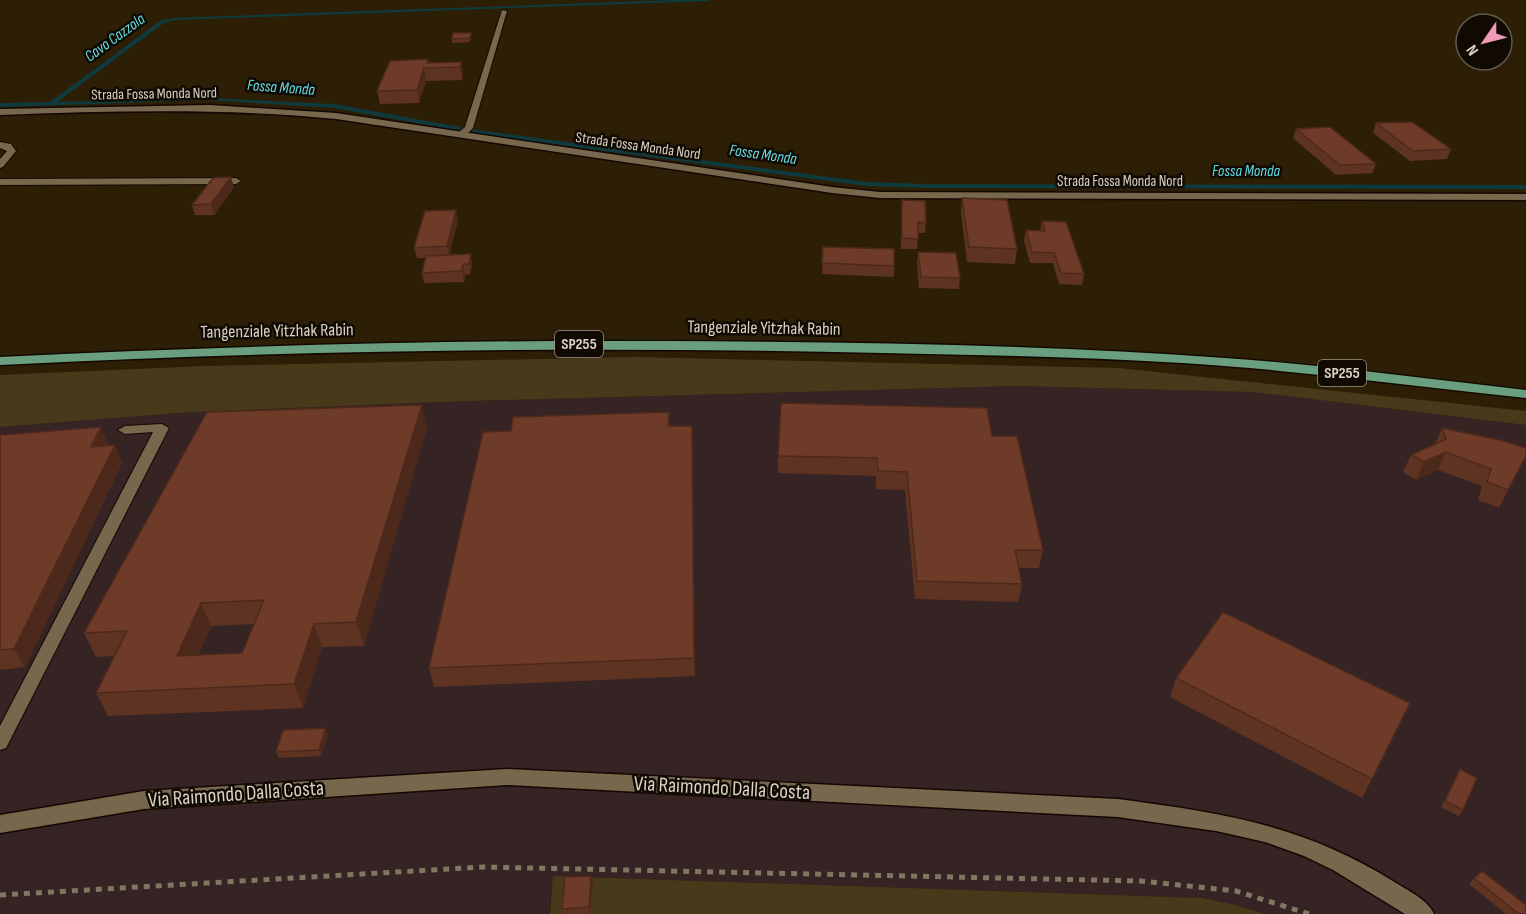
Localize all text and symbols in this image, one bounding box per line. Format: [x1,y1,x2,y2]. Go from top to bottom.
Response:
water label: Cavo Cazzola [81,10,149,66]
north arrow [1454,12,1514,72]
text: N [1463,41,1483,59]
water label: Fossa Monda [246,76,316,100]
street label: Strada Fossa Monda Nord [91,83,217,105]
street label: Strada Fossa Monda Nord [574,128,702,164]
water label: Fossa Monda [728,141,798,169]
water label: Fossa Monda [1212,162,1280,181]
street label: Strada Fossa Monda Nord [1057,172,1183,191]
street label: Tangenziale Yitzhak Rabin [687,316,841,340]
street label: Tangenziale Yitzhak Rabin [200,319,354,343]
road number: SP255 [555,331,603,357]
road number: SP255 [1318,360,1366,386]
street label: Via Raimondo Dalla Costa [633,771,811,805]
street label: Via Raimondo Dalla Costa [147,775,325,813]

